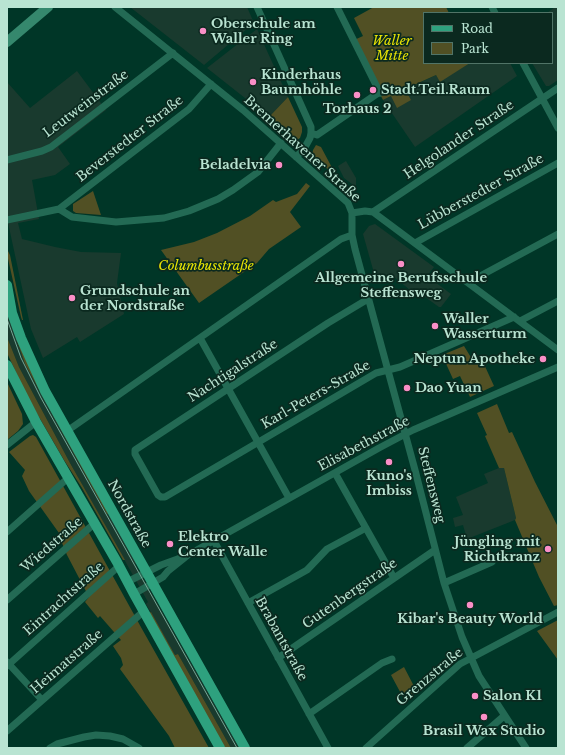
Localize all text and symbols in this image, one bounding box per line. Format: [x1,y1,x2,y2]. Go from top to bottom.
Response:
legend [423,12,553,64]
place label: Oberschule am Waller Ring [211,16,316,47]
text: Road [461,21,493,36]
marker: Oberschule am Waller Ring [198,26,208,36]
park label: Waller Mitte [372,33,412,64]
text: Park [461,41,489,56]
street label: Leutweinstraße [40,67,132,141]
place label: Kinderhaus Baumhöhle [261,67,342,98]
marker: Kinderhaus Baumhöhle [248,77,258,87]
place label: Stadt.Teil.Raum [381,82,490,98]
marker: Stadt.Teil.Raum [368,85,378,95]
marker: Torhaus 2 [352,90,362,100]
street label: Beverstedter Straße [74,93,186,185]
street label: Bremerhavener Straße [241,93,363,205]
street label: Helgolander Straße [401,97,517,183]
place label: Torhaus 2 [323,101,391,117]
street label: Lübberstedter Straße [416,151,546,233]
place label: Beladelvia [200,157,271,173]
marker: Beladelvia [274,160,284,170]
park label: Columbusstraße [158,258,254,274]
marker: Allgemeine Berufsschule Steffensweg [396,259,406,269]
place label: Allgemeine Berufsschule Steffensweg [315,270,487,301]
place label: Grundschule an der Nordstraße [80,283,190,314]
marker: Grundschule an der Nordstraße [67,293,77,303]
place label: Waller Wasserturm [443,311,527,342]
marker: Waller Wasserturm [430,321,440,331]
street label: Nachtigalstraße [185,336,281,406]
place label: Neptun Apotheke [413,351,535,367]
marker: Neptun Apotheke [538,354,548,364]
street label: Karl-Peters-Straße [259,357,373,433]
place label: Dao Yuan [415,380,482,396]
marker: Dao Yuan [402,383,412,393]
street label: Elisabethstraße [316,413,412,475]
street label: Steffensweg [414,445,448,525]
marker: Kuno's Imbiss [384,457,394,467]
place label: Kuno's Imbiss [366,468,412,499]
street label: Nordstraße [104,477,154,551]
street label: Wiedstraße [18,514,86,576]
place label: Elektro Center Walle [178,529,267,560]
place label: Jüngling mit Richtkranz [454,534,540,565]
marker: Elektro Center Walle [165,539,175,549]
marker: Jüngling mit Richtkranz [543,544,553,554]
street label: Gutenbergstraße [300,556,400,632]
street label: Eintrachtstraße [21,559,107,639]
street label: Brabantstraße [252,594,310,684]
marker: Kibar's Beauty World [465,600,475,610]
place label: Kibar's Beauty World [397,611,543,627]
street label: Heimatstraße [28,627,106,697]
street label: Grenzstraße [394,645,466,709]
place label: Salon K1 [483,688,542,704]
marker: Salon K1 [470,691,480,701]
marker: Brasil Wax Studio [479,712,489,722]
place label: Brasil Wax Studio [423,723,545,739]

